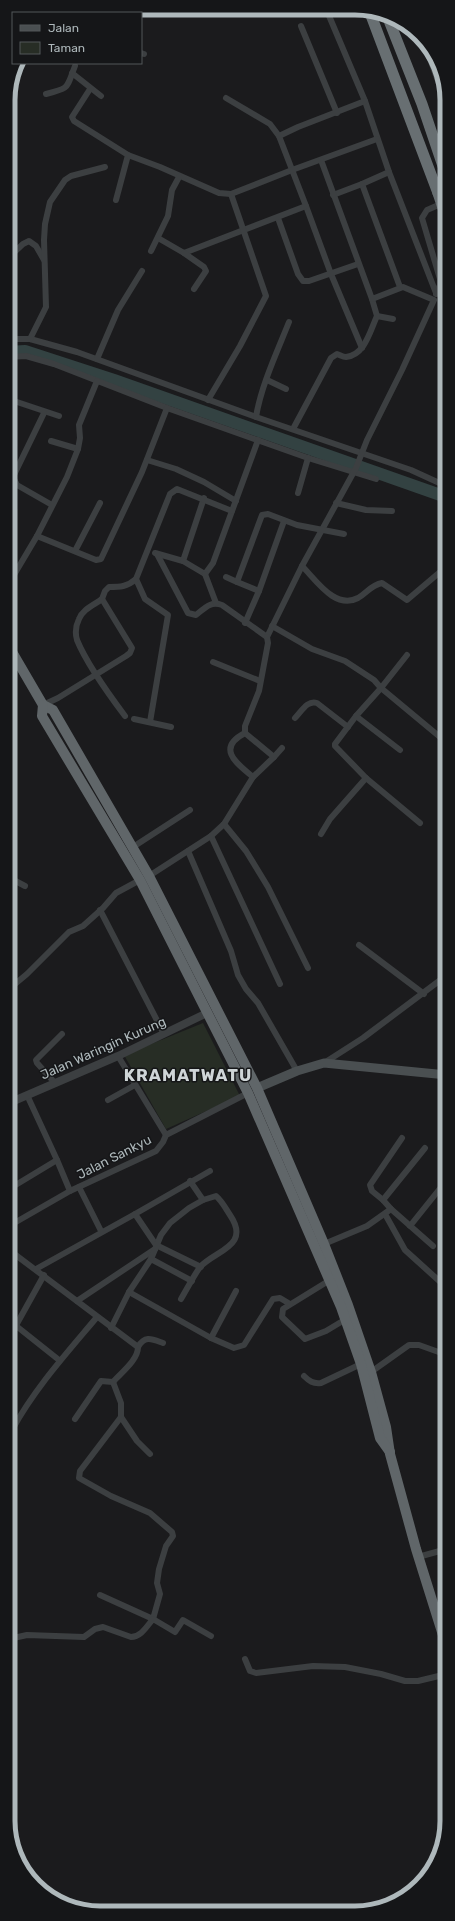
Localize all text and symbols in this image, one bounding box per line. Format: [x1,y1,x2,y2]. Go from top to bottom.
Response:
legend [12,12,142,64]
text: Jalan [48,21,79,35]
text: Taman [48,41,85,55]
street label: Jalan Waringin Kurung [38,1014,168,1083]
district label: KRAMATWATU [124,1065,252,1085]
street label: Jalan Sankyu [74,1132,154,1182]

